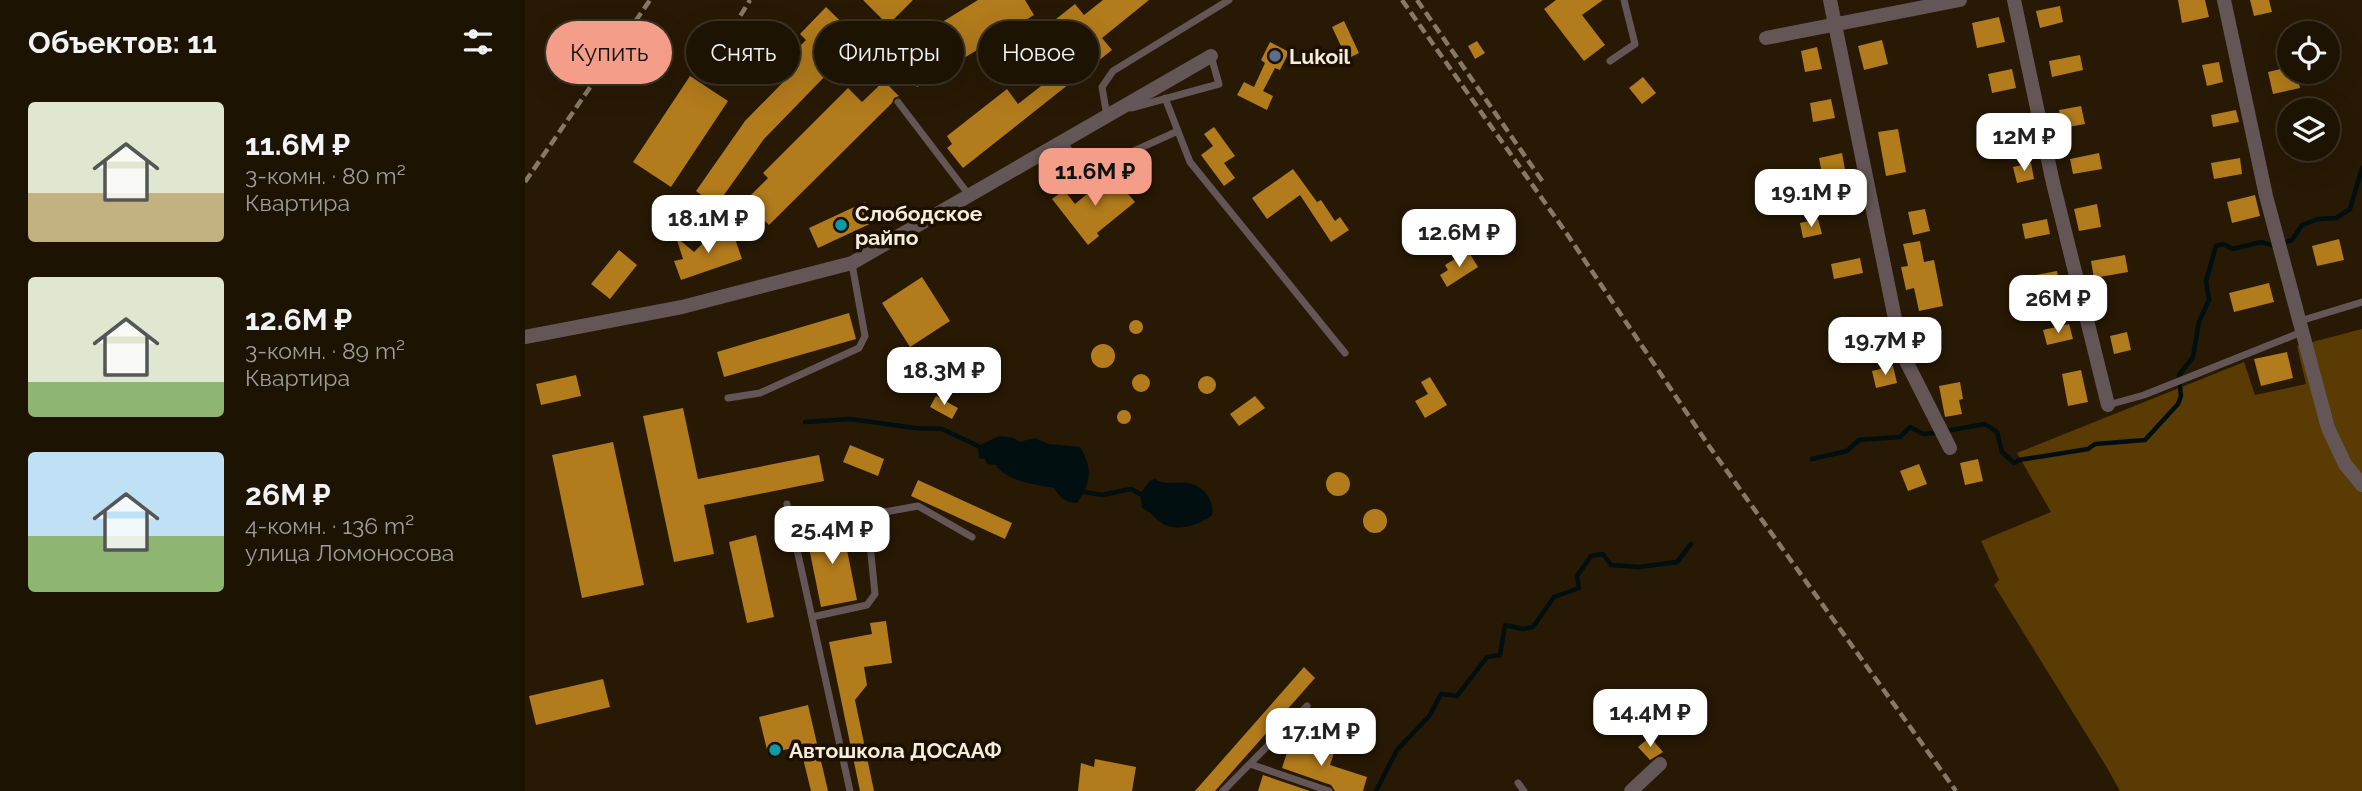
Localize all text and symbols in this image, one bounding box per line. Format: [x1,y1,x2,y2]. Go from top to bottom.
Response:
chip: Купить [546,21,672,84]
chip: Снять [686,21,800,84]
chip: Фильтры [814,21,964,84]
chip: Новое [978,21,1099,84]
map controls [2277,21,2340,161]
button: locate [2277,21,2340,84]
icon: filters [459,23,497,61]
text: Объектов: 11 [28,25,217,60]
place label: Lukoil [1289,44,1350,69]
marker: Lukoil [1267,48,1283,64]
button: layers [2277,98,2340,161]
pin: 12M ₽ [1975,114,2073,173]
text: 12M ₽ [1992,122,2056,149]
text: 11.6M ₽ [245,127,350,162]
icon: home [84,130,168,214]
pin: 11.6M ₽ [1030,148,1160,208]
text: 11.6M ₽ [1055,157,1135,184]
text: 3-комн. · 80 m² [245,162,406,189]
pin: 19.1M ₽ [1746,170,1876,229]
text: 19.1M ₽ [1771,178,1851,205]
text: Квартира [245,189,350,216]
pin: 18.1M ₽ [643,196,773,255]
place label: Слободское райпо [855,201,983,250]
text: 18.1M ₽ [668,204,748,231]
pin: 12.6M ₽ [1394,210,1524,269]
marker: Слободское райпо [833,217,849,233]
text: 12.6M ₽ [1418,218,1500,245]
pin: 26M ₽ [2009,276,2107,335]
text: 26M ₽ [2025,284,2091,311]
text: 12.6M ₽ [245,302,352,337]
icon: home [84,305,168,389]
pin: 19.7M ₽ [1820,318,1950,377]
text: 19.7M ₽ [1844,326,1926,353]
text: 3-комн. · 89 m² [245,337,405,364]
pin: 18.3M ₽ [879,348,1009,407]
text: 18.3M ₽ [903,356,985,383]
text: Квартира [245,364,350,391]
text: 26M ₽ [245,477,331,512]
icon: home [84,480,168,564]
pin: 25.4M ₽ [767,506,897,566]
text: 4-комн. · 136 m² [245,512,414,539]
text: 25.4M ₽ [791,515,873,542]
text: улица Ломоносова [245,539,454,566]
pin: 14.4M ₽ [1585,690,1715,749]
text: 14.4M ₽ [1609,698,1691,725]
pin: 17.1M ₽ [1256,708,1386,768]
text: 17.1M ₽ [1282,717,1360,744]
place label: Автошкола ДОСААФ [789,738,1002,763]
marker: Автошкола ДОСААФ [767,742,783,758]

